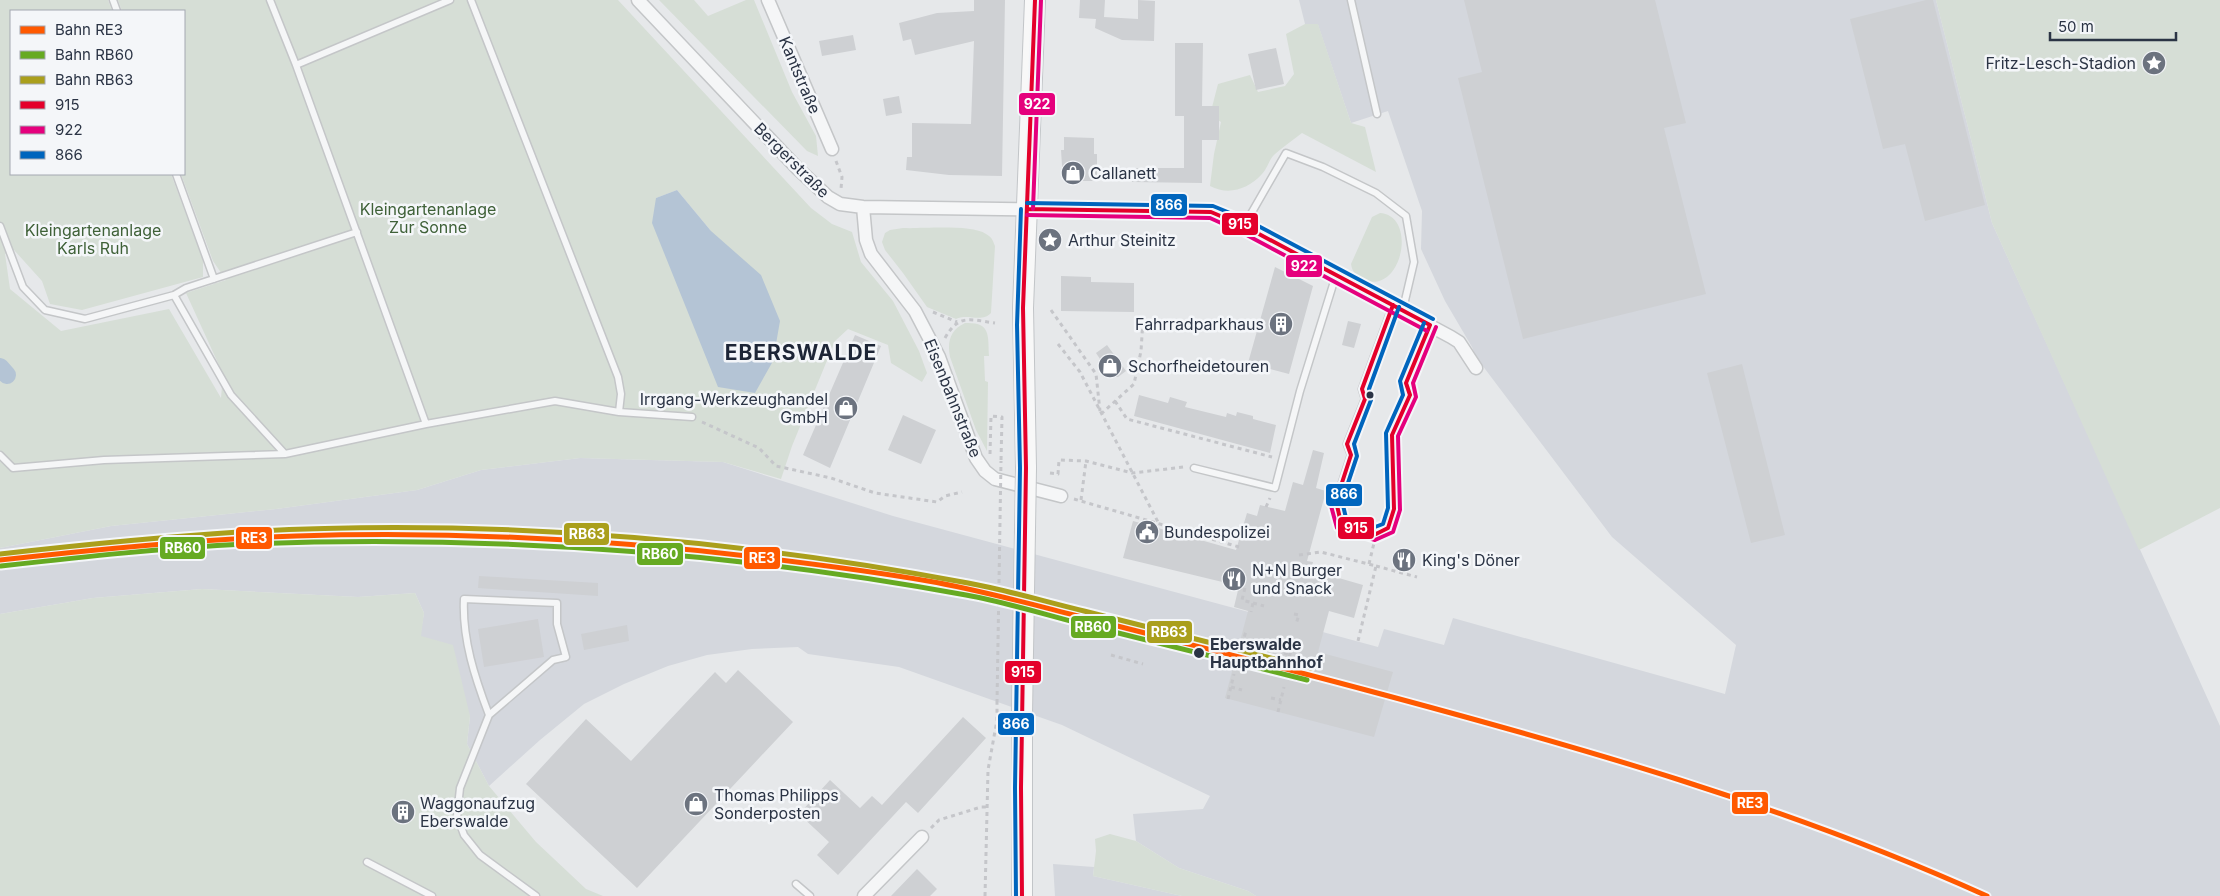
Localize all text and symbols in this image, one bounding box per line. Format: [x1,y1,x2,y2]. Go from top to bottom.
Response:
legend [10,10,185,175]
scale bar [2050,10,2176,42]
text: 50 m [2058,17,2094,36]
text: Bahn RE3 [55,20,123,39]
street label: Kantstraße [775,33,825,117]
text: Bahn RB60 [55,45,133,64]
place icon: Fritz-Lesch-Stadion [2141,50,2167,76]
place label: Fritz-Lesch-Stadion [1985,53,2136,73]
text: Bahn RB63 [55,70,133,89]
line badge: 922 [1018,92,1056,116]
text: 915 [55,95,80,114]
text: 922 [1024,95,1051,112]
street label: Bergerstraße [750,118,834,202]
text: 922 [55,120,83,139]
text: 866 [55,145,83,164]
shop icon: Callanett [1060,160,1086,186]
place label: Callanett [1090,163,1156,183]
line badge: 866 [1150,193,1188,217]
text: 866 [1155,196,1183,213]
park label: Kleingartenanlage Zur Sonne [360,199,496,237]
line badge: 915 [1221,212,1259,236]
text: 915 [1228,215,1252,232]
park label: Kleingartenanlage Karls Ruh [25,220,161,258]
place icon: Arthur Steinitz [1037,227,1063,253]
place label: Arthur Steinitz [1068,230,1176,250]
line badge: 922 [1285,254,1323,278]
text: 922 [1291,257,1318,274]
building icon: Fahrradparkhaus [1268,311,1294,337]
place label: Fahrradparkhaus [1135,314,1264,334]
street label: Eisenbahnstraße [920,336,986,460]
district label: EBERSWALDE [725,340,877,365]
shop icon: Schorfheidetouren [1097,353,1123,379]
place label: Schorfheidetouren [1128,356,1269,376]
place label: Irrgang-Werkzeughandel GmbH [640,389,828,427]
unlabelled marker [1365,390,1375,400]
shop icon: Irrgang-Werkzeughandel GmbH [833,395,859,421]
line badge: 866 [1325,483,1363,507]
text: 866 [1330,485,1358,502]
line badge: 915 [1337,516,1375,540]
public building icon: Bundespolizei [1134,519,1160,545]
text: 915 [1344,519,1368,536]
line badge: RB63 [563,522,610,546]
place label: Bundespolizei [1164,522,1270,542]
text: RB63 [569,525,605,542]
line badge: RE3 [235,526,273,550]
text: RE3 [241,529,267,546]
line badge: RB60 [159,536,206,560]
text: RB60 [165,539,202,556]
line badge: RB60 [636,542,684,566]
text: RB60 [642,545,679,562]
line badge: RE3 [743,546,781,570]
restaurant icon: King's Döner [1391,547,1417,573]
text: RE3 [749,549,775,566]
place label: King's Döner [1422,550,1520,570]
place label: N+N Burger und Snack [1252,560,1342,598]
restaurant icon: N+N Burger und Snack [1221,566,1247,592]
line badge: RB60 [1070,615,1117,639]
text: RB60 [1075,618,1112,635]
line badge: RB63 [1146,620,1193,644]
text: RB63 [1151,623,1187,640]
place label: Eberswalde Hauptbahnhof [1210,634,1323,672]
marker: Eberswalde Hauptbahnhof [1192,646,1206,660]
line badge: 915 [1004,660,1042,684]
text: 915 [1011,663,1035,680]
line badge: 866 [997,712,1035,736]
text: 866 [1002,715,1030,732]
place label: Thomas Philipps Sonderposten [714,785,839,823]
shop icon: Thomas Philipps Sonderposten [683,791,709,817]
line badge: RE3 [1731,791,1769,815]
place label: Waggonaufzug Eberswalde [420,793,535,831]
text: RE3 [1737,794,1763,811]
building icon: Waggonaufzug Eberswalde [390,799,416,825]

